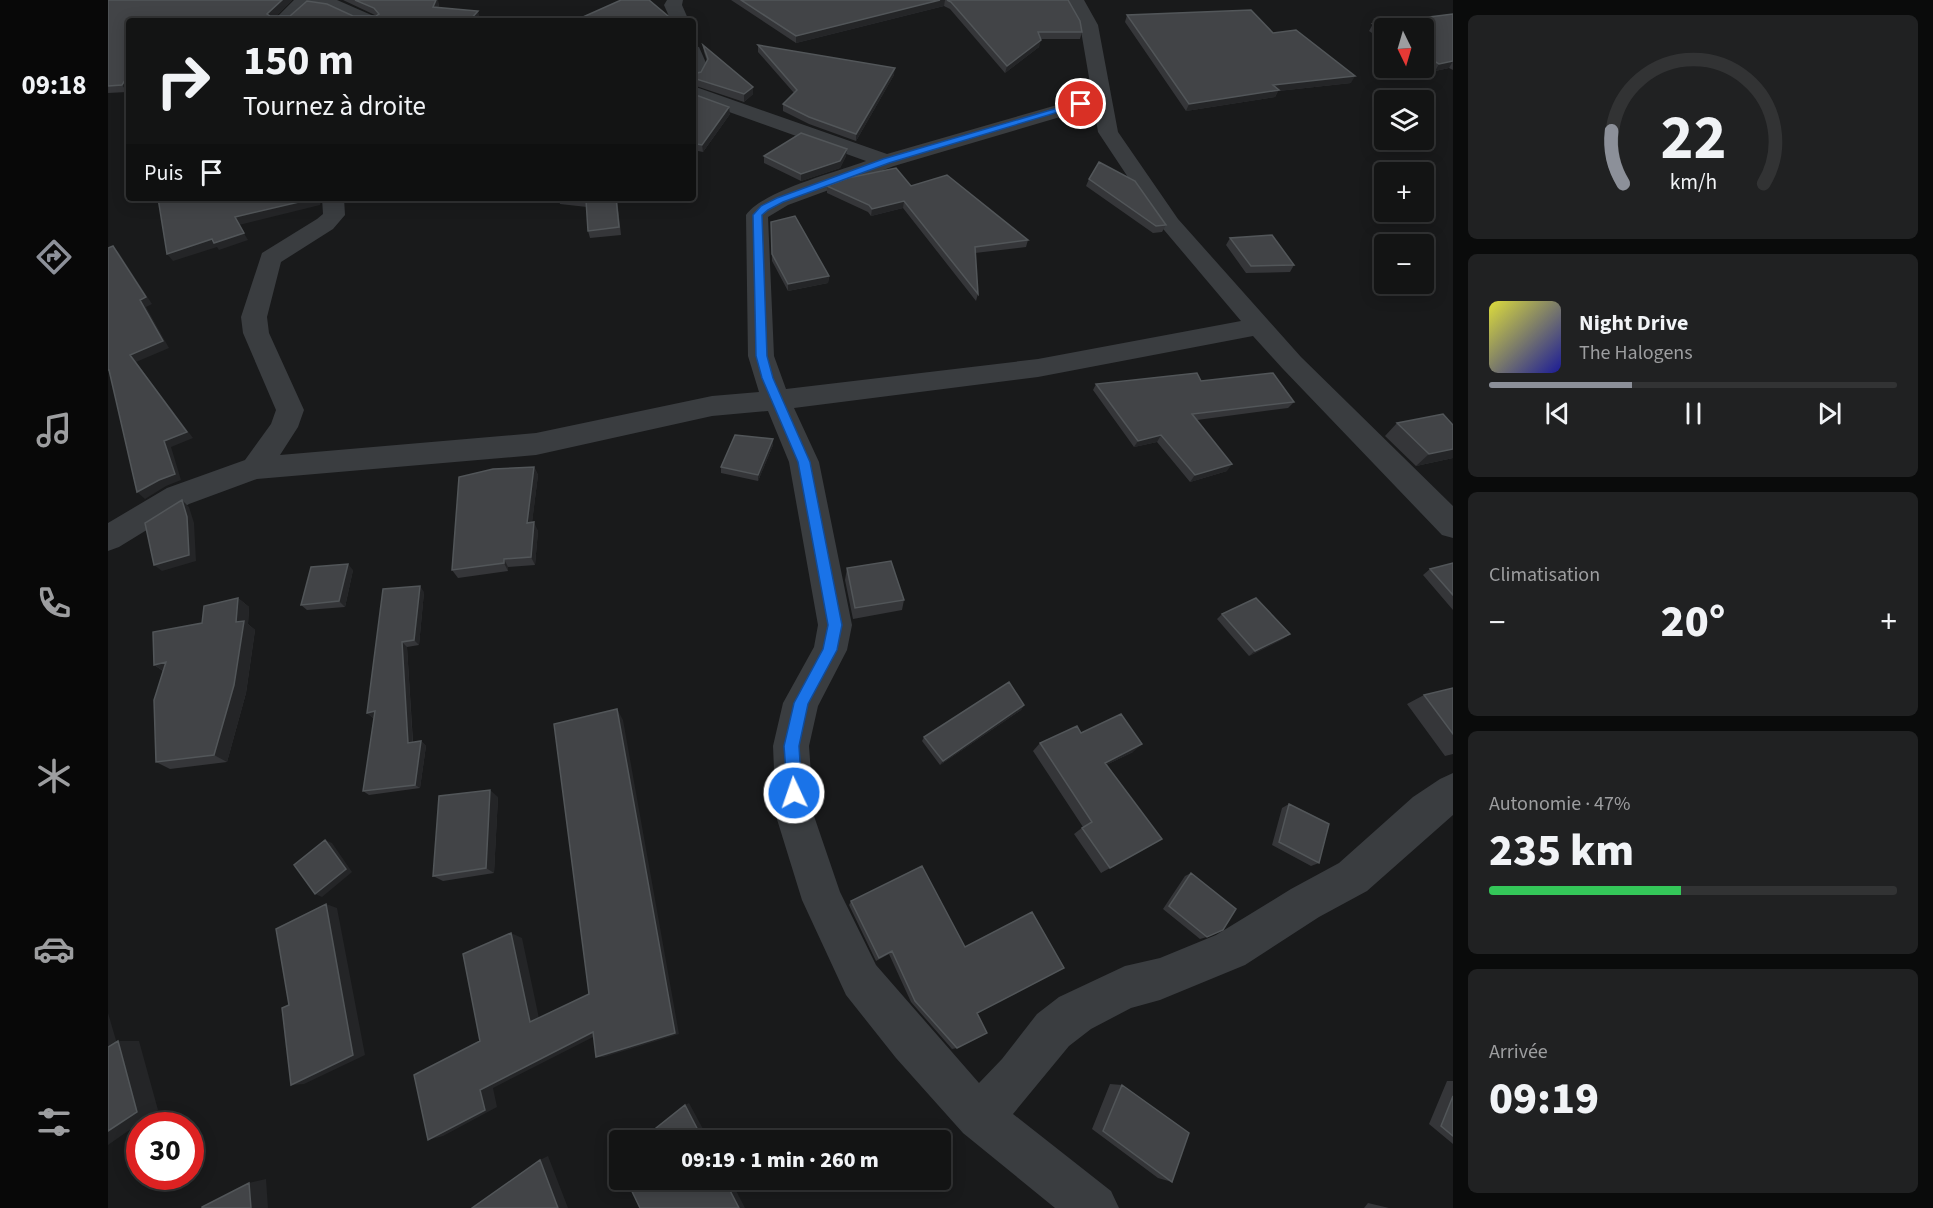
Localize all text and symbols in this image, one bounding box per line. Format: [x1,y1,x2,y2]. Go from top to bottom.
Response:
north arrow [1374,18,1434,78]
map controls [1374,18,1434,294]
text: 150 m [243,31,354,91]
icon: right [144,42,222,120]
text: 09:18 [21,66,87,105]
pin [1055,78,1106,129]
text: Tournez à droite [243,87,426,126]
icon: arrive [1064,87,1097,120]
button: layers [1374,90,1434,150]
text: 22 [1660,94,1726,183]
icon: arrive [195,156,228,189]
text: Puis [144,157,183,189]
button: + [1374,162,1434,222]
text: km/h [1669,167,1717,198]
button: − [1374,234,1434,294]
icon: directions [33,236,75,278]
text: Night Drive [1579,307,1688,339]
text: The Halogens [1579,339,1693,367]
icon: previous [1541,397,1574,430]
icon: pause [1677,397,1710,430]
icon: next [1813,397,1846,430]
icon: music [33,409,75,451]
text: Climatisation [1489,561,1600,589]
icon: phone [33,582,75,624]
text: 20° [1661,590,1725,654]
text: − [1489,599,1505,646]
text: + [1881,599,1897,646]
icon: climate [33,755,75,797]
position arrow [762,761,826,825]
text: Autonomie · 47% [1489,790,1630,818]
text: 235 km [1489,819,1634,883]
icon: car [33,928,75,970]
text: Arrivée [1489,1038,1548,1066]
text: 09:19 [1489,1067,1599,1131]
icon: filters [33,1101,75,1143]
speed limit sign: 30 [126,1112,204,1190]
text: 09:19 · 1 min · 260 m [681,1144,879,1176]

